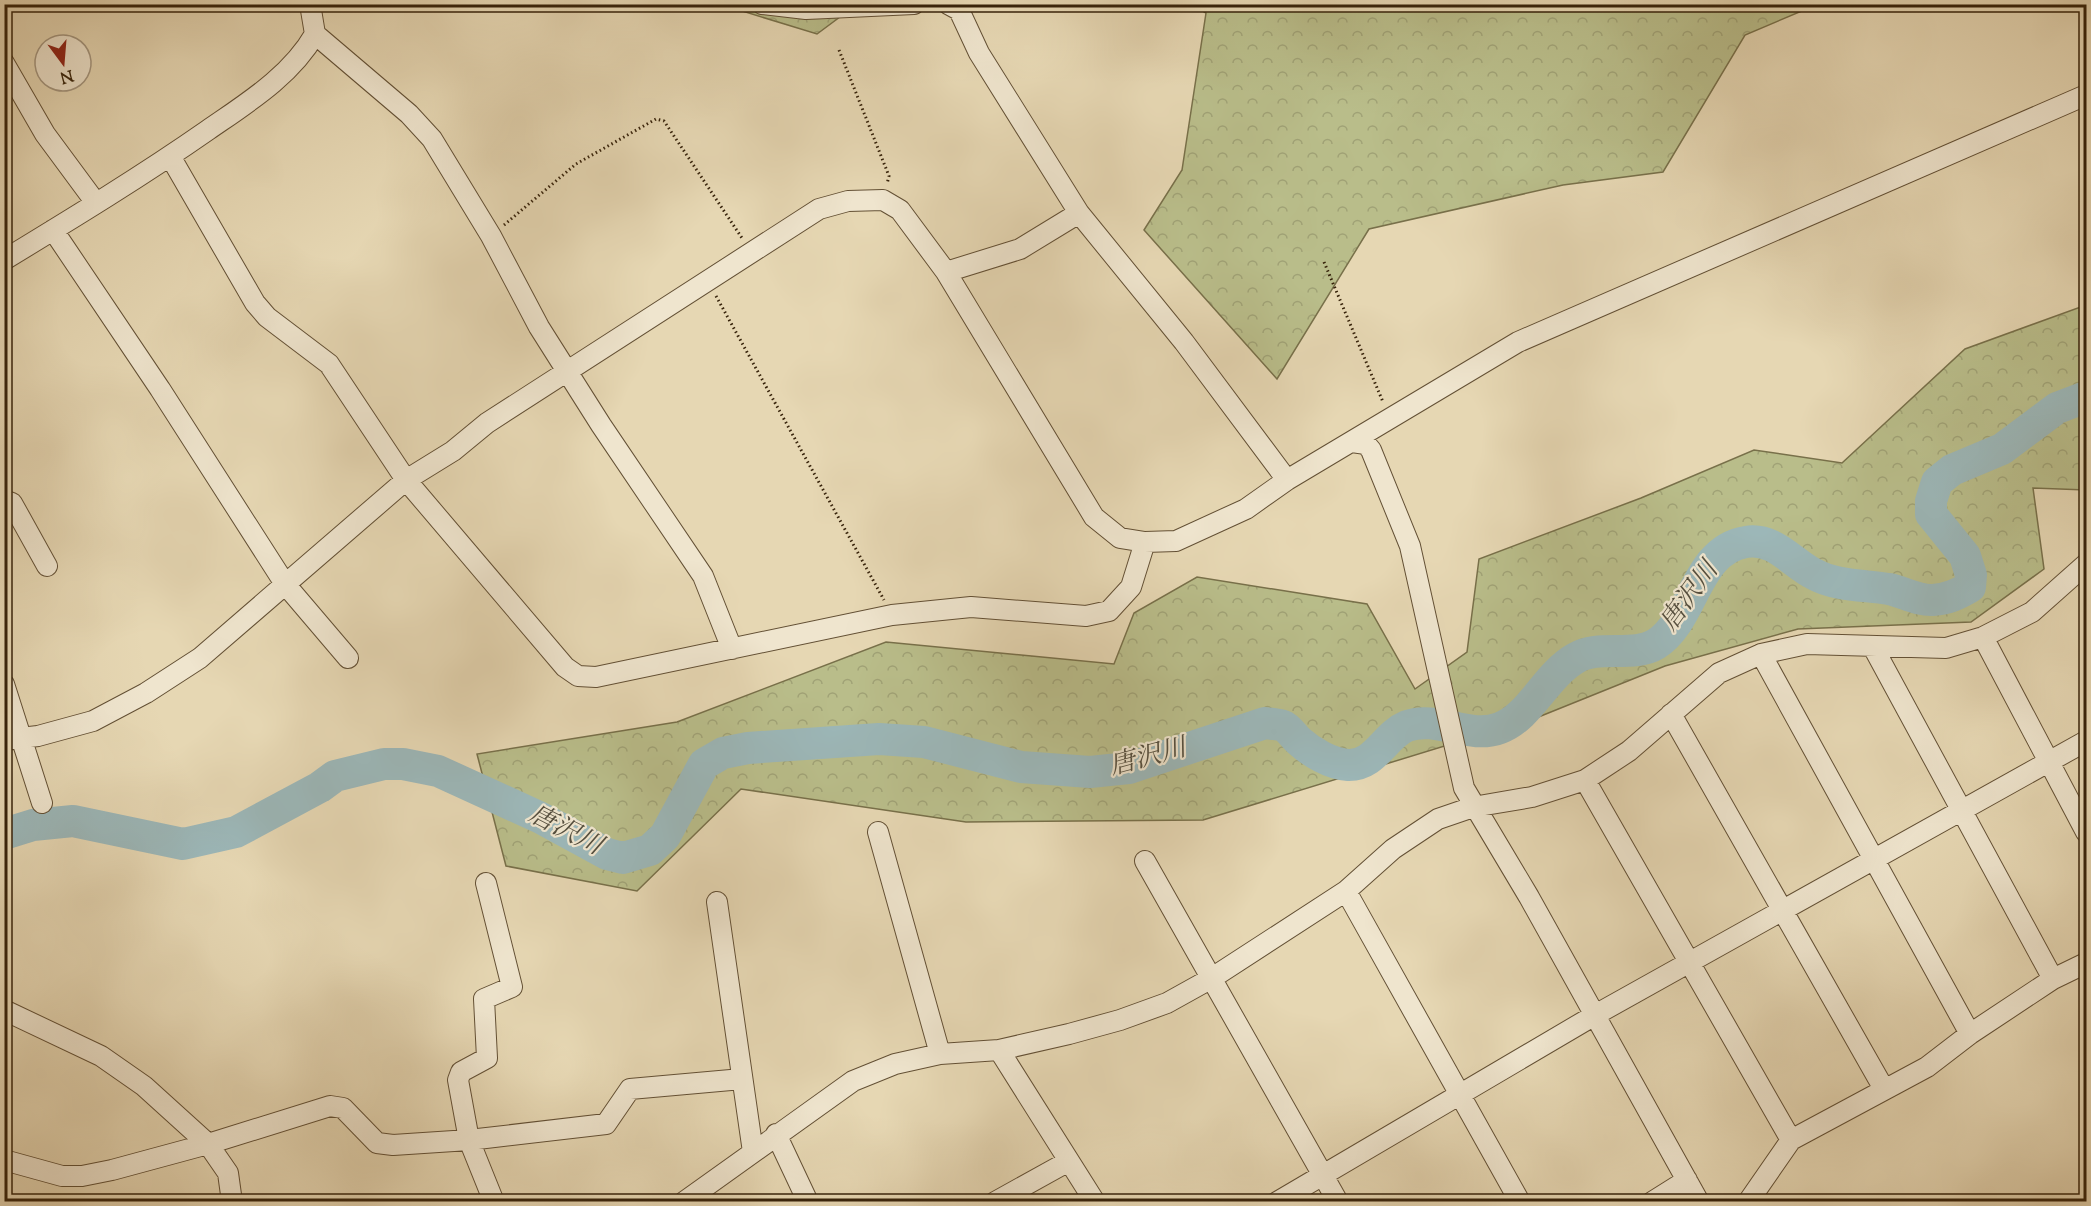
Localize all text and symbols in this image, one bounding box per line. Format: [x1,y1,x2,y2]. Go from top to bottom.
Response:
north arrow [33,33,93,93]
text: N [57,62,76,88]
water label: 唐沢川 [1652,552,1730,639]
water label: 唐沢川 [1106,729,1193,786]
water label: 唐沢川 [522,797,611,867]

